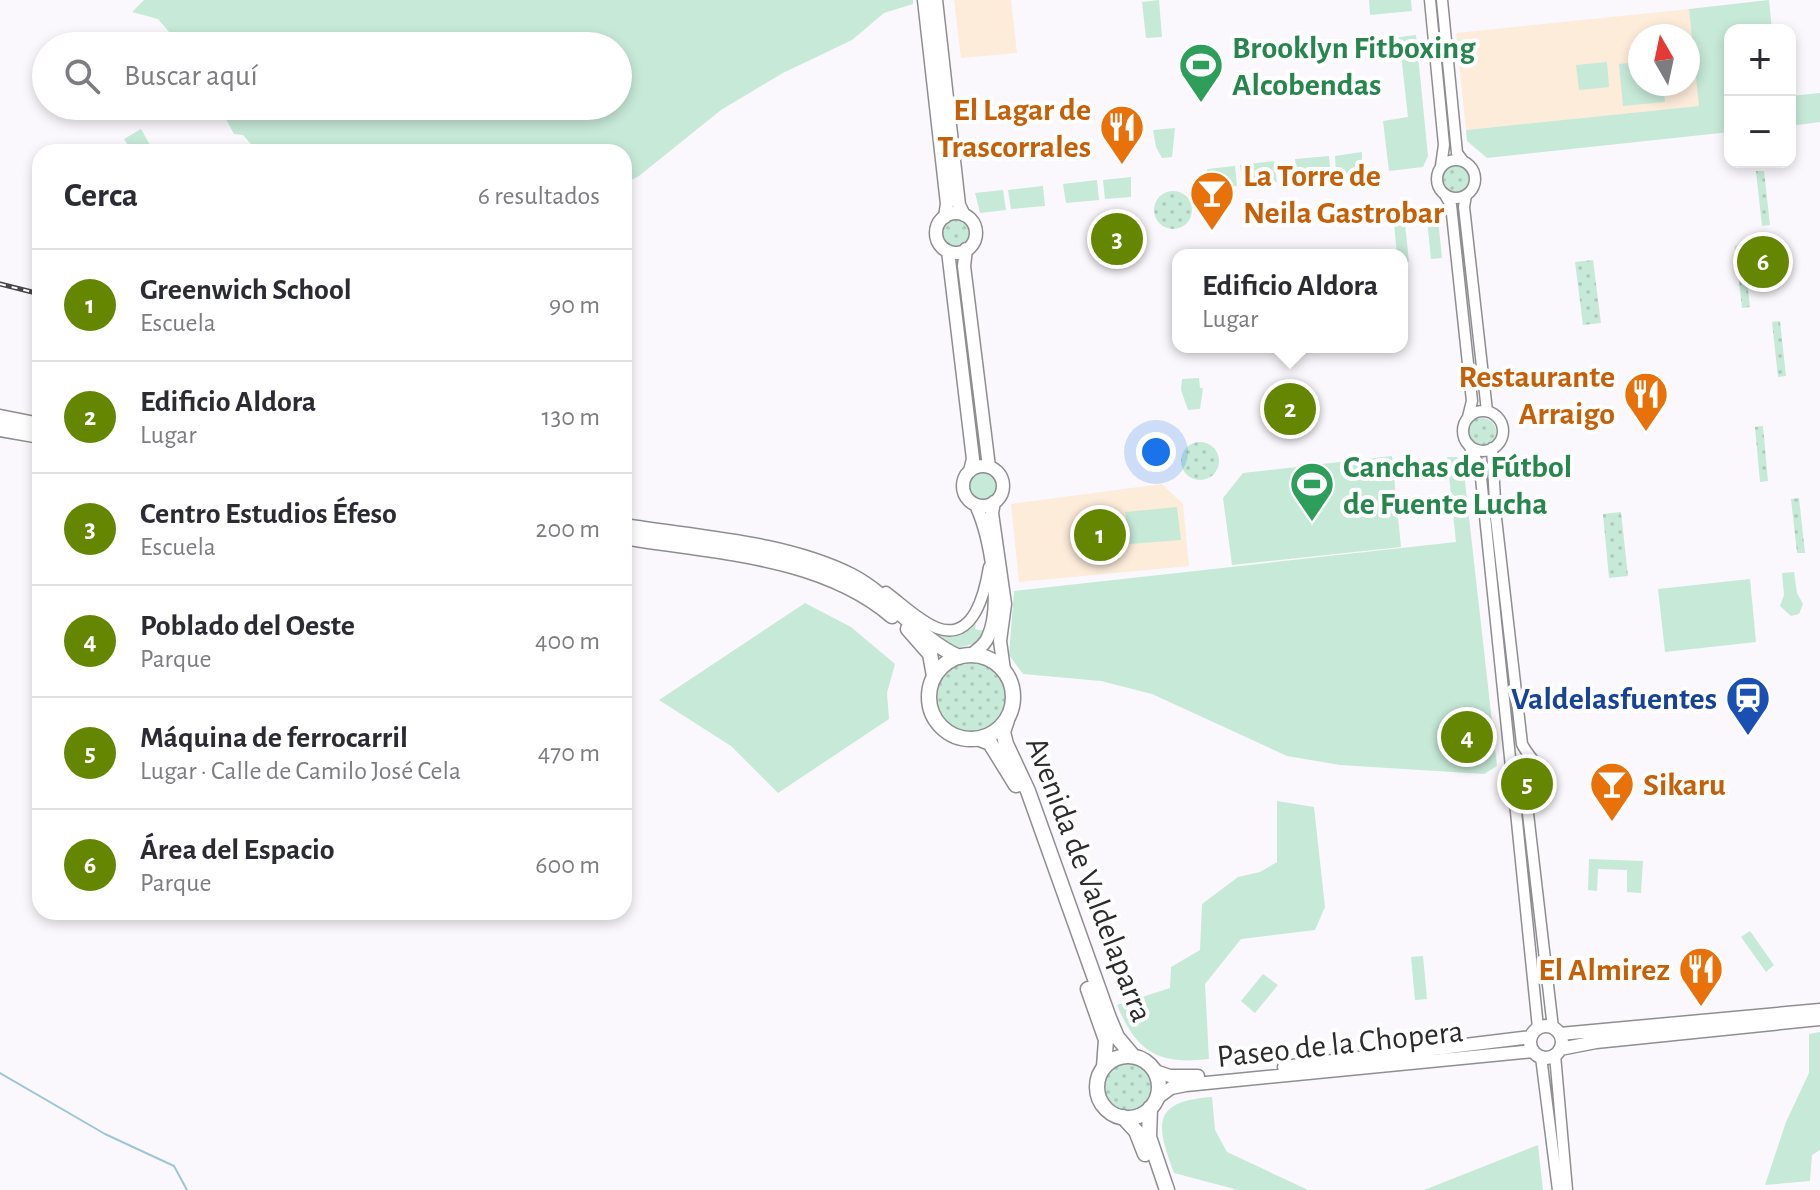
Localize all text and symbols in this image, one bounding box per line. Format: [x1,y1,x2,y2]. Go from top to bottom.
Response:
north arrow [1628,24,1700,96]
map controls [1724,24,1796,168]
button: + [1724,24,1796,96]
search box [32,32,632,120]
place label: Brooklyn Fitboxing Alcobendas [1232,32,1476,101]
sports icon: Brooklyn Fitboxing Alcobendas [1177,41,1225,104]
icon: search [60,54,104,98]
text: Buscar aquí [124,61,258,91]
place label: El Lagar de Trascorrales [937,94,1091,163]
button: − [1724,96,1796,168]
restaurant icon: El Lagar de Trascorrales [1098,103,1146,166]
place label: La Torre de Neila Gastrobar [1243,160,1444,229]
bar icon: La Torre de Neila Gastrobar [1188,169,1236,232]
text: Cerca [64,179,138,213]
text: 6 resultados [478,183,600,209]
pin: 3 [1091,209,1143,269]
pin: 6 [1737,232,1789,292]
popup [1172,249,1408,353]
text: Edificio Aldora [1202,271,1378,301]
text: Greenwich School [140,275,352,305]
text: 1 [85,292,95,318]
text: 90 m [549,292,600,318]
text: Lugar [1202,306,1258,332]
text: Escuela [140,310,216,336]
place label: Restaurante Arraigo [1458,361,1615,430]
restaurant icon: Restaurante Arraigo [1622,370,1670,433]
pin: 2 [1264,379,1316,439]
text: Edificio Aldora [140,387,316,417]
text: 2 [84,404,96,430]
text: 130 m [542,404,600,430]
text: Lugar [140,422,197,448]
your location [1136,432,1176,472]
place label: Canchas de Fútbol de Fuente Lucha [1343,451,1572,520]
sports icon: Canchas de Fútbol de Fuente Lucha [1288,460,1336,523]
text: Centro Estudios Éfeso [140,499,397,529]
pin: 1 [1074,505,1126,565]
text: 3 [84,516,96,542]
text: 200 m [536,516,600,542]
text: Escuela [140,534,216,560]
text: Poblado del Oeste [140,611,355,641]
text: 4 [83,628,97,654]
text: 400 m [535,628,600,654]
text: Parque [140,646,211,672]
station icon: Valdelasfuentes [1724,674,1772,737]
place label: Valdelasfuentes [1511,683,1717,715]
pin: 4 [1441,707,1493,767]
text: Máquina de ferrocarril [140,723,408,753]
street label: Avenida de Valdelaparra [1020,733,1158,1026]
text: 5 [84,740,96,766]
text: 470 m [538,740,600,766]
pin: 5 [1501,754,1553,814]
text: Lugar · Calle de Camilo José Cela [140,758,461,784]
bar icon: Sikaru [1588,760,1636,823]
place label: Sikaru [1643,769,1726,801]
text: Área del Espacio [140,835,335,865]
text: 6 [84,852,96,878]
text: 600 m [535,852,600,878]
text: Parque [140,870,211,896]
restaurant icon: El Almirez [1677,945,1725,1008]
place label: El Almirez [1538,954,1670,986]
street label: Paseo de la Chopera [1215,1015,1465,1073]

